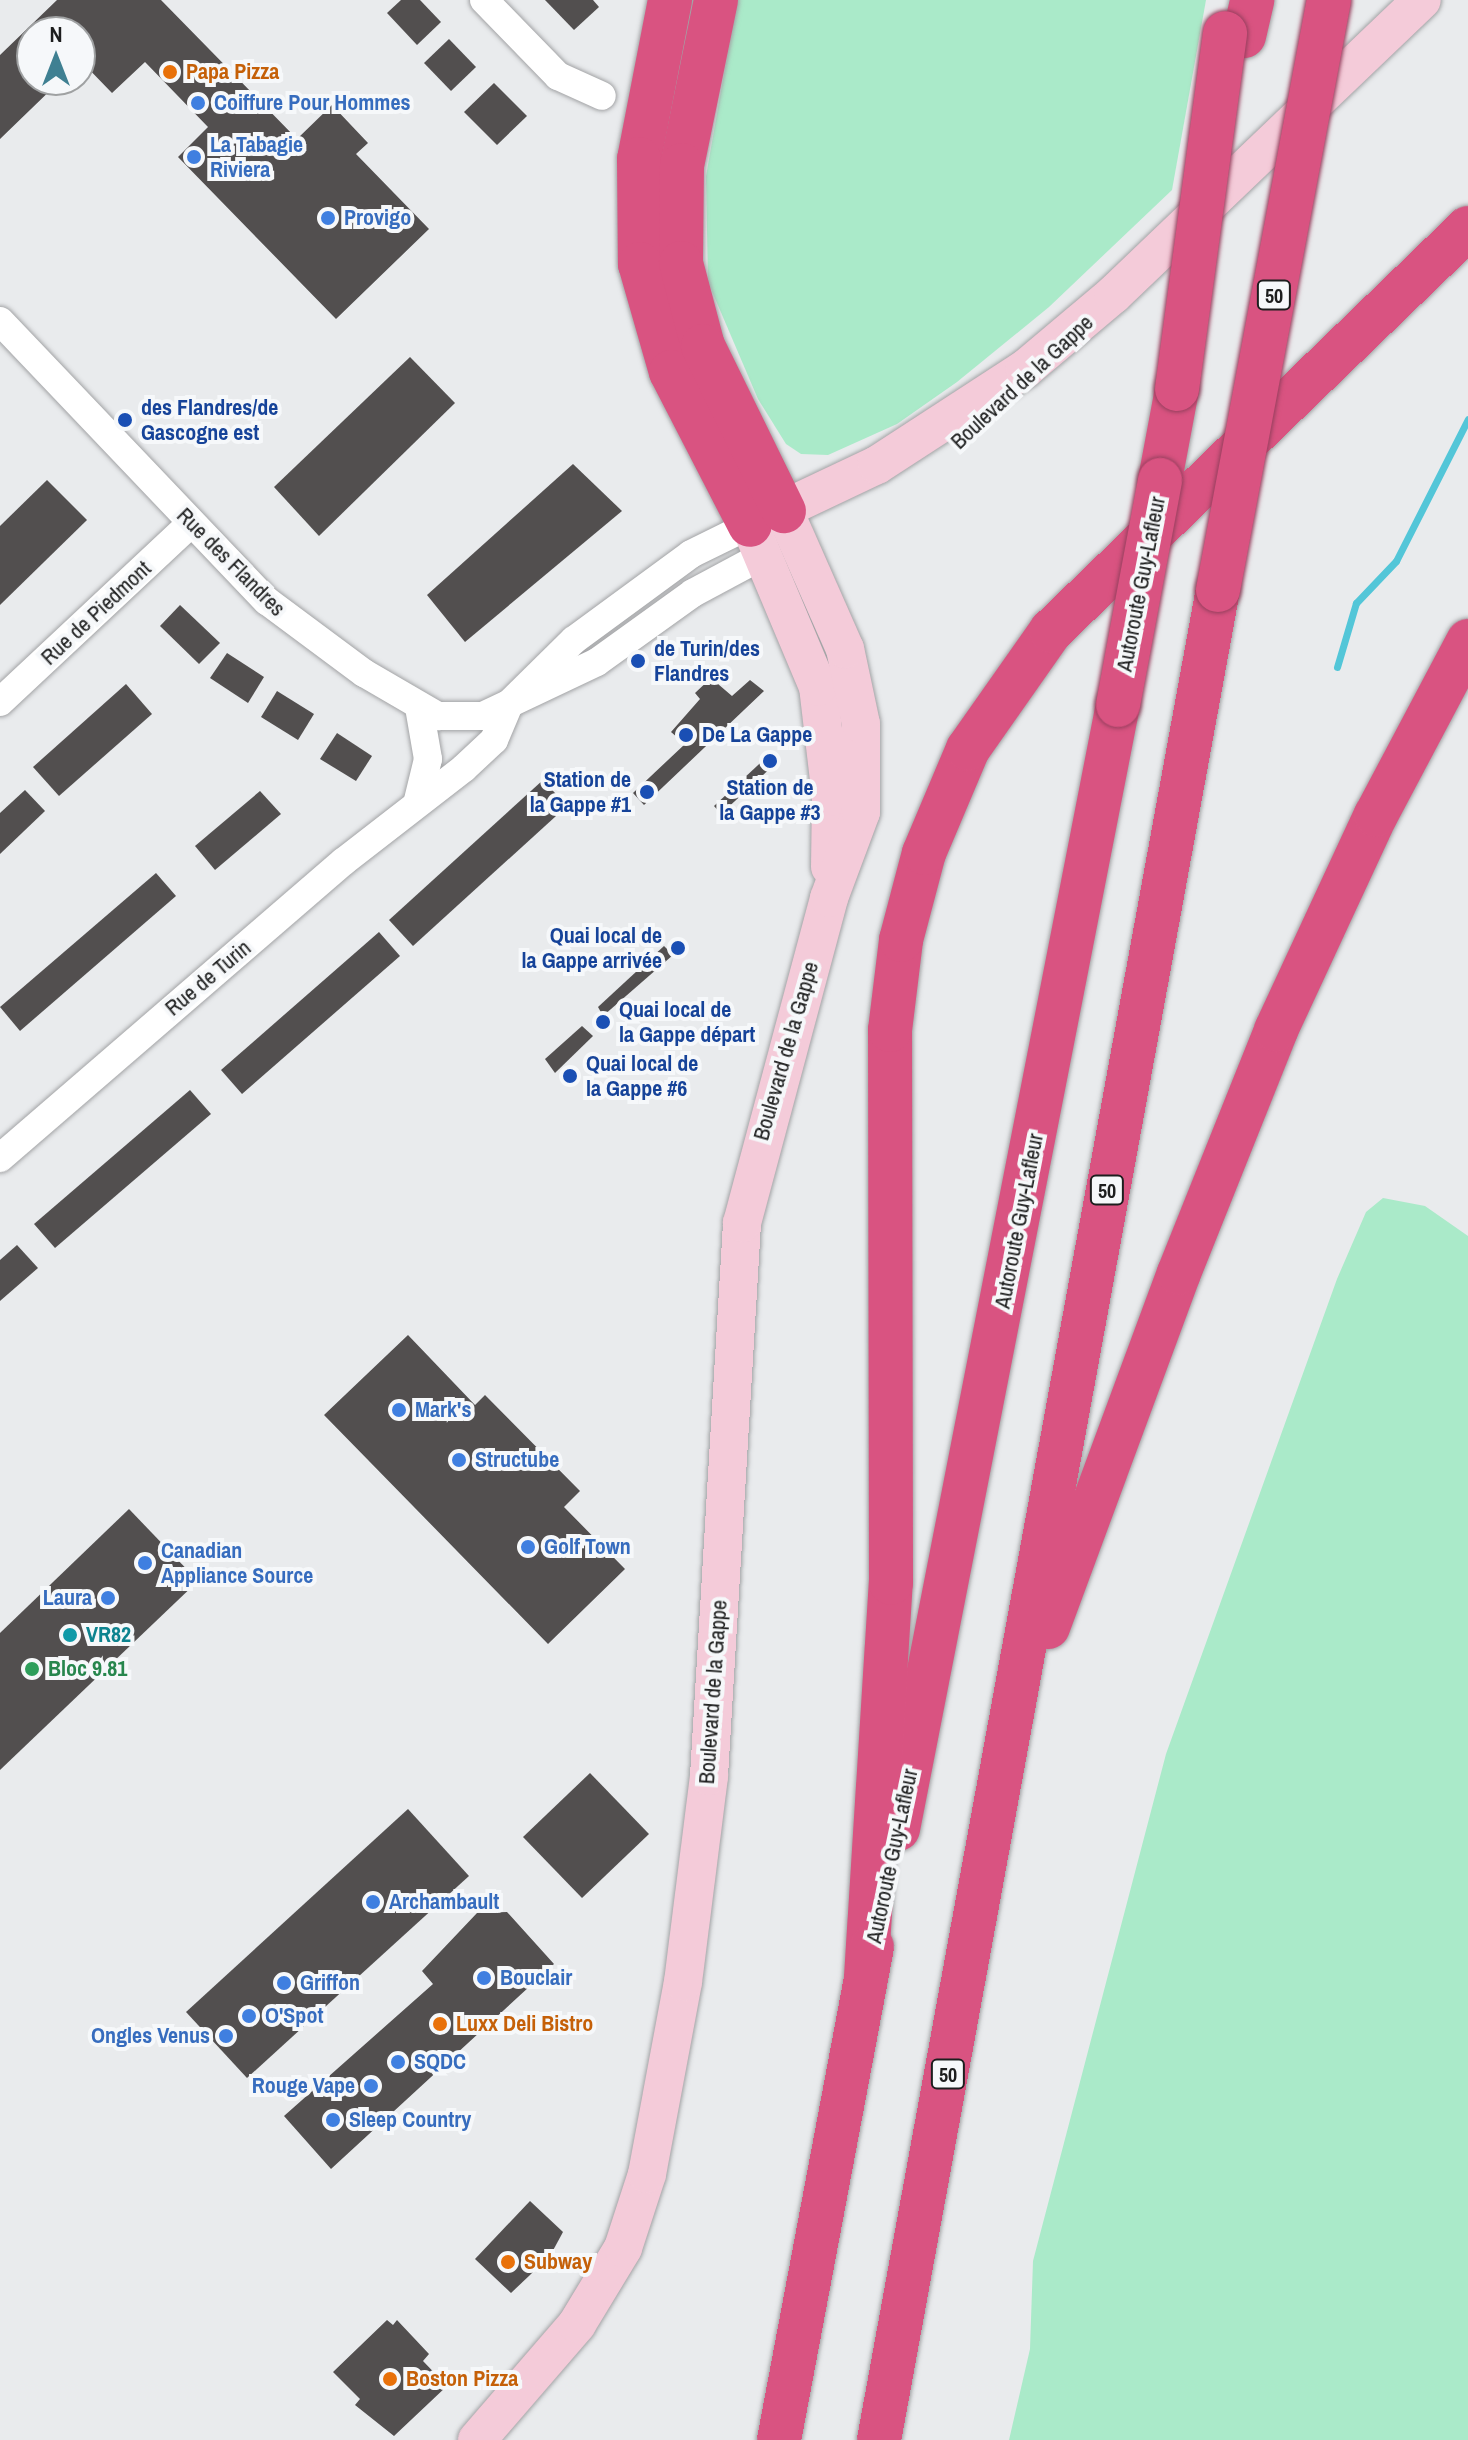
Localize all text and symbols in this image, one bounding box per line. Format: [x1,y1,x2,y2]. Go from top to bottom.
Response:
north arrow [16,16,96,96]
text: N [49,19,63,49]
place label: Papa Pizza [186,59,279,85]
marker: Papa Pizza [161,63,179,81]
place label: Coiffure Pour Hommes [214,90,410,116]
marker: Coiffure Pour Hommes [189,94,207,112]
place label: La Tabagie Riviera [210,131,303,182]
marker: La Tabagie Riviera [185,148,203,166]
place label: Provigo [344,205,411,231]
marker: Provigo [319,209,337,227]
road number: 50 [1256,279,1292,311]
street label: Boulevard de la Gappe [946,309,1098,455]
place label: des Flandres/de Gascogne est [141,394,278,446]
marker: des Flandres/de Gascogne est [116,411,134,429]
street label: Autoroute Guy-Lafleur [1111,494,1171,674]
street label: Rue des Flandres [171,502,291,622]
street label: Rue de Piedmont [36,555,156,671]
place label: de Turin/des Flandres [654,635,760,686]
marker: de Turin/des Flandres [629,652,647,670]
place label: De La Gappe [702,722,812,748]
marker: De La Gappe [677,726,695,744]
marker: Station de la Gappe #3 [761,752,779,770]
place label: Station de la Gappe #1 [530,766,631,818]
place label: Station de la Gappe #3 [719,774,821,826]
marker: Station de la Gappe #1 [638,783,656,801]
place label: Quai local de la Gappe arrivée [522,922,662,974]
street label: Rue de Turin [160,935,256,1021]
marker: Quai local de la Gappe arrivée [669,939,687,957]
street label: Boulevard de la Gappe [748,959,824,1143]
place label: Quai local de la Gappe départ [619,996,755,1048]
marker: Quai local de la Gappe départ [594,1013,612,1031]
place label: Quai local de la Gappe #6 [586,1050,698,1102]
marker: Quai local de la Gappe #6 [561,1067,579,1085]
street label: Autoroute Guy-Lafleur [989,1131,1049,1311]
road number: 50 [1089,1174,1125,1206]
place label: Mark's [415,1397,471,1423]
marker: Mark's [390,1401,408,1419]
place label: Structube [475,1447,559,1473]
marker: Structube [450,1451,468,1469]
place label: Golf Town [544,1534,631,1560]
place label: Canadian Appliance Source [161,1537,313,1588]
marker: Golf Town [519,1538,537,1556]
marker: Canadian Appliance Source [136,1554,154,1572]
place label: Laura [43,1585,92,1611]
marker: Laura [99,1589,117,1607]
street label: Boulevard de la Gappe [693,1599,733,1785]
place label: VR82 [86,1622,131,1648]
marker: VR82 [61,1626,79,1644]
place label: Bloc 9.81 [48,1656,127,1682]
marker: Bloc 9.81 [23,1660,41,1678]
street label: Autoroute Guy-Lafleur [861,1766,923,1946]
place label: Archambault [389,1889,499,1915]
marker: Archambault [364,1893,382,1911]
place label: Bouclair [500,1965,572,1991]
marker: Bouclair [475,1969,493,1987]
place label: Griffon [300,1970,360,1996]
marker: Griffon [275,1974,293,1992]
place label: O'Spot [265,2003,323,2029]
marker: O'Spot [240,2007,258,2025]
place label: Luxx Deli Bistro [456,2011,593,2037]
marker: Luxx Deli Bistro [431,2015,449,2033]
place label: Ongles Venus [91,2023,210,2049]
marker: Ongles Venus [217,2027,235,2045]
place label: SQDC [414,2049,466,2075]
marker: SQDC [389,2053,407,2071]
road number: 50 [930,2058,966,2090]
place label: Rouge Vape [252,2073,355,2099]
marker: Rouge Vape [362,2077,380,2095]
place label: Sleep Country [349,2107,471,2133]
marker: Sleep Country [324,2111,342,2129]
place label: Subway [524,2249,592,2275]
marker: Subway [499,2253,517,2271]
place label: Boston Pizza [406,2366,518,2392]
marker: Boston Pizza [381,2370,399,2388]

